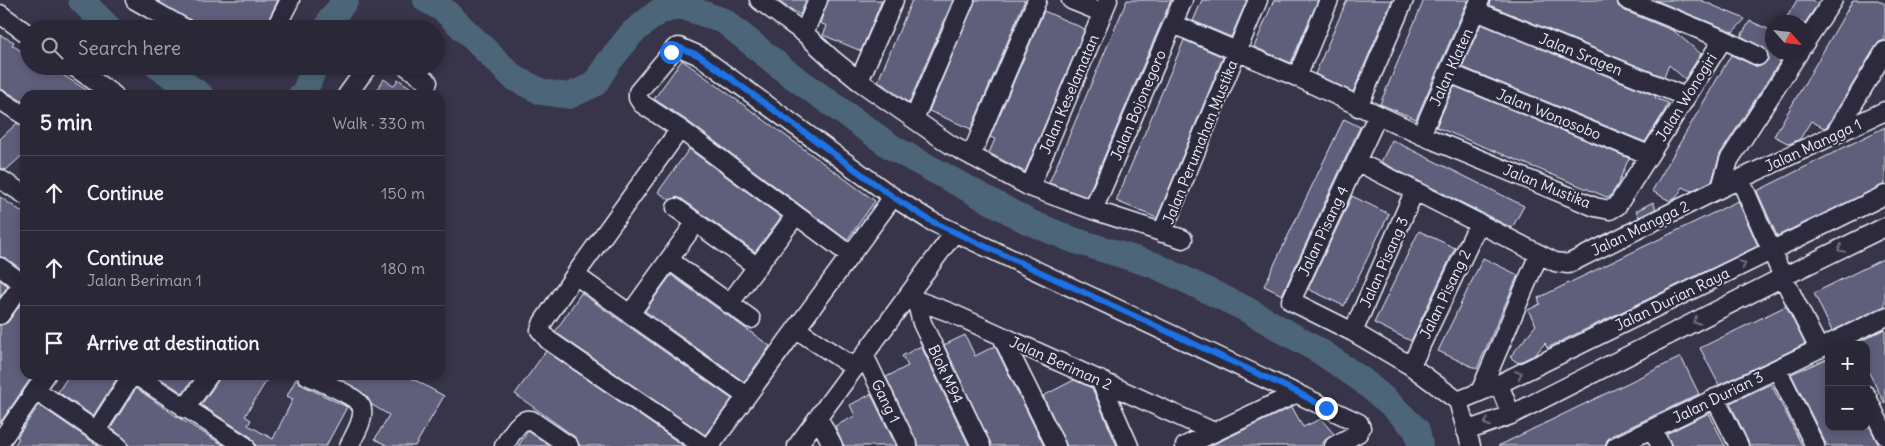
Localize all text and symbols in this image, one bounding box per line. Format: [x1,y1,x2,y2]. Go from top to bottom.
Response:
north arrow [1765,15,1810,60]
search box [20,20,445,75]
street label: Jalan Klaten [1425,25,1477,109]
street label: Jalan Sragen [1537,29,1626,79]
street label: Jalan Keselamatan [1035,31,1103,157]
icon: search [38,34,66,62]
text: Search here [78,36,181,60]
route start [660,41,683,64]
street label: Jalan Bojonegoro [1106,47,1170,163]
street label: Jalan Wonogiri [1651,49,1721,145]
street label: Jalan Perumahan Mustika [1158,57,1242,227]
street label: Jalan Wonosobo [1494,84,1604,144]
text: 5 min [40,109,92,136]
text: Walk · 330 m [332,113,425,133]
street label: Jalan Mangga 1 [1762,114,1864,176]
street label: Jalan Mustika [1501,160,1594,212]
icon: ahead [40,179,68,207]
text: Continue [87,181,164,205]
text: 150 m [381,183,425,203]
street label: Jalan Pisang 4 [1294,183,1352,279]
street label: Jalan Mangga 2 [1588,196,1692,260]
street label: Jalan Pisang 3 [1356,214,1412,310]
one-way arrow [1837,242,1846,253]
text: Continue [87,246,164,270]
street label: Jalan Pisang 2 [1415,246,1475,342]
icon: ahead [40,254,68,282]
text: 180 m [381,258,425,278]
one-way arrow [1738,260,1747,270]
street label: Jalan Durian Raya [1612,263,1733,335]
text: Jalan Beriman 1 [87,270,202,290]
one-way arrow [1692,315,1701,325]
icon: arrive [40,329,68,357]
text: Arrive at destination [87,331,260,355]
street label: Jalan Beriman 2 [1007,332,1115,394]
map controls [1825,341,1870,431]
button: + [1825,341,1870,386]
street label: Blok M94 [924,342,968,407]
street label: Jalan Durian 3 [1670,367,1766,427]
one-way arrow [1514,370,1523,380]
street label: Gang 1 [867,376,905,426]
button: − [1825,386,1870,431]
route end [1315,397,1338,420]
one-way arrow [1483,417,1492,427]

